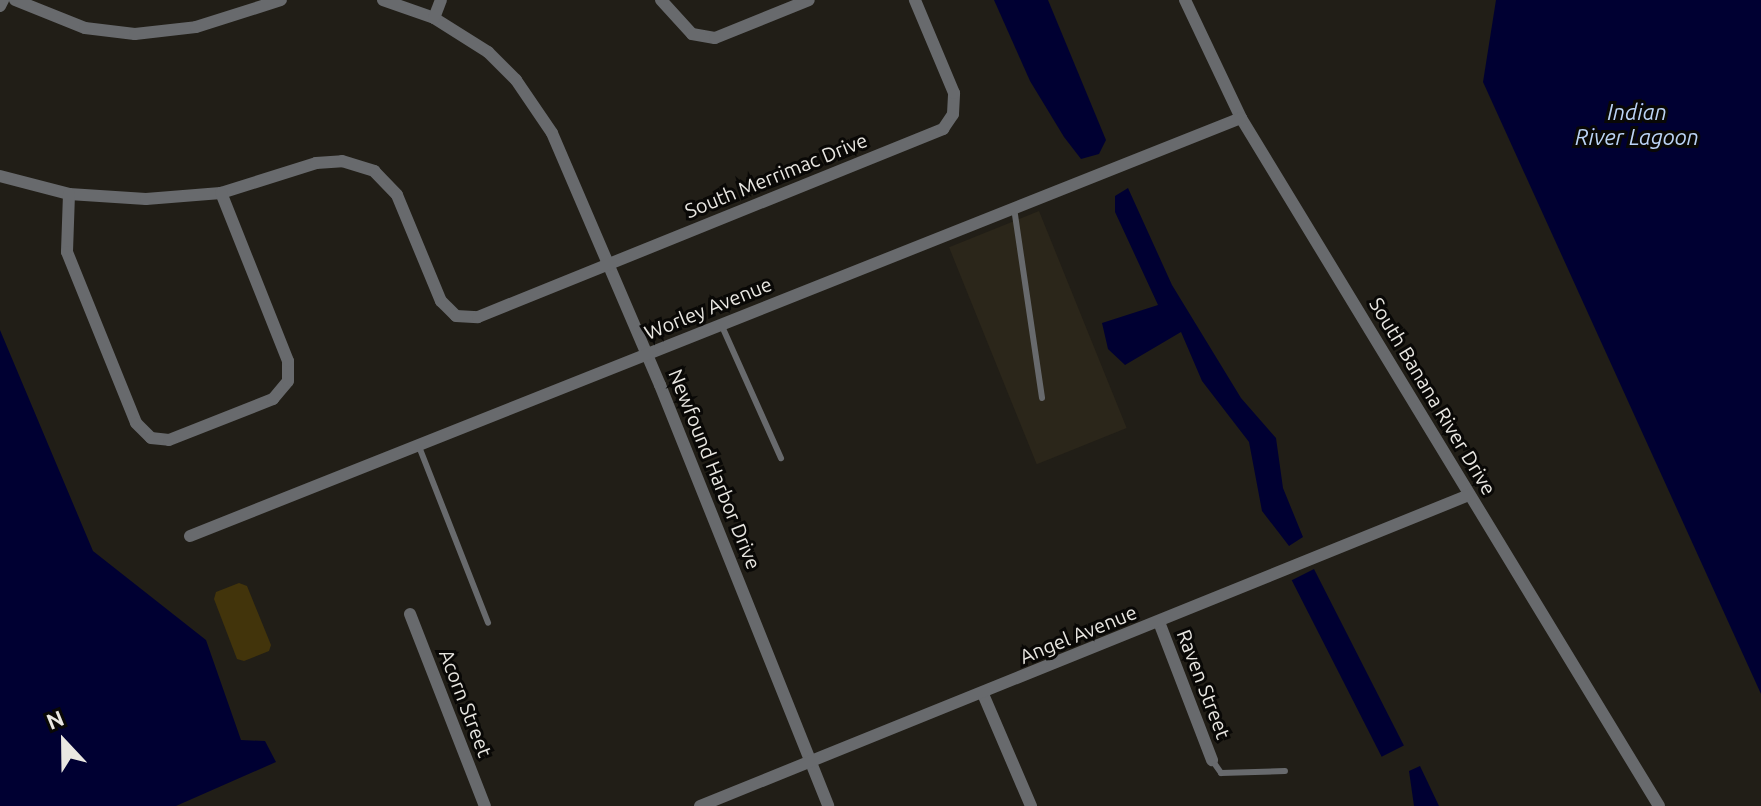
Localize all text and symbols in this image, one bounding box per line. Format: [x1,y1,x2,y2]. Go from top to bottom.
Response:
water label: Indian River Lagoon [1575,98,1699,150]
street label: South Merrimac Drive [681,127,871,223]
street label: Worley Avenue [641,272,775,344]
street label: South Banana River Drive [1365,293,1501,499]
street label: Newfound Harbor Drive [664,365,766,573]
street label: Angel Avenue [1016,600,1140,668]
street label: Raven Street [1172,626,1236,742]
street label: Acorn Street [434,646,498,760]
north arrow [24,702,104,782]
text: N [43,705,67,734]

